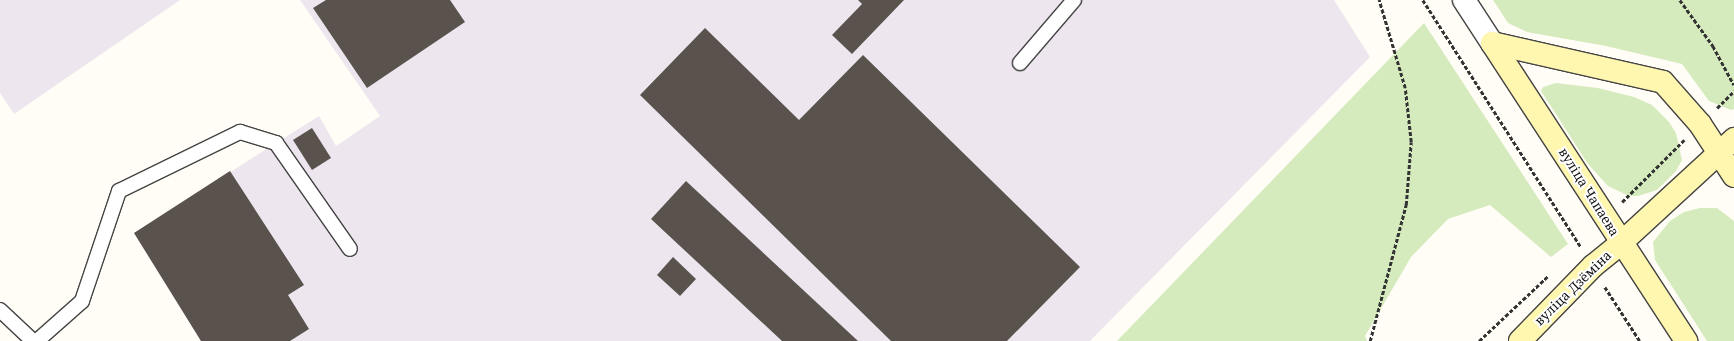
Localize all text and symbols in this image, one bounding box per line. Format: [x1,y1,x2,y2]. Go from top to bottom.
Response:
street label: вуліца Чапаева [1556,145,1622,239]
street label: вуліца Дзёміна [1531,247,1615,329]

